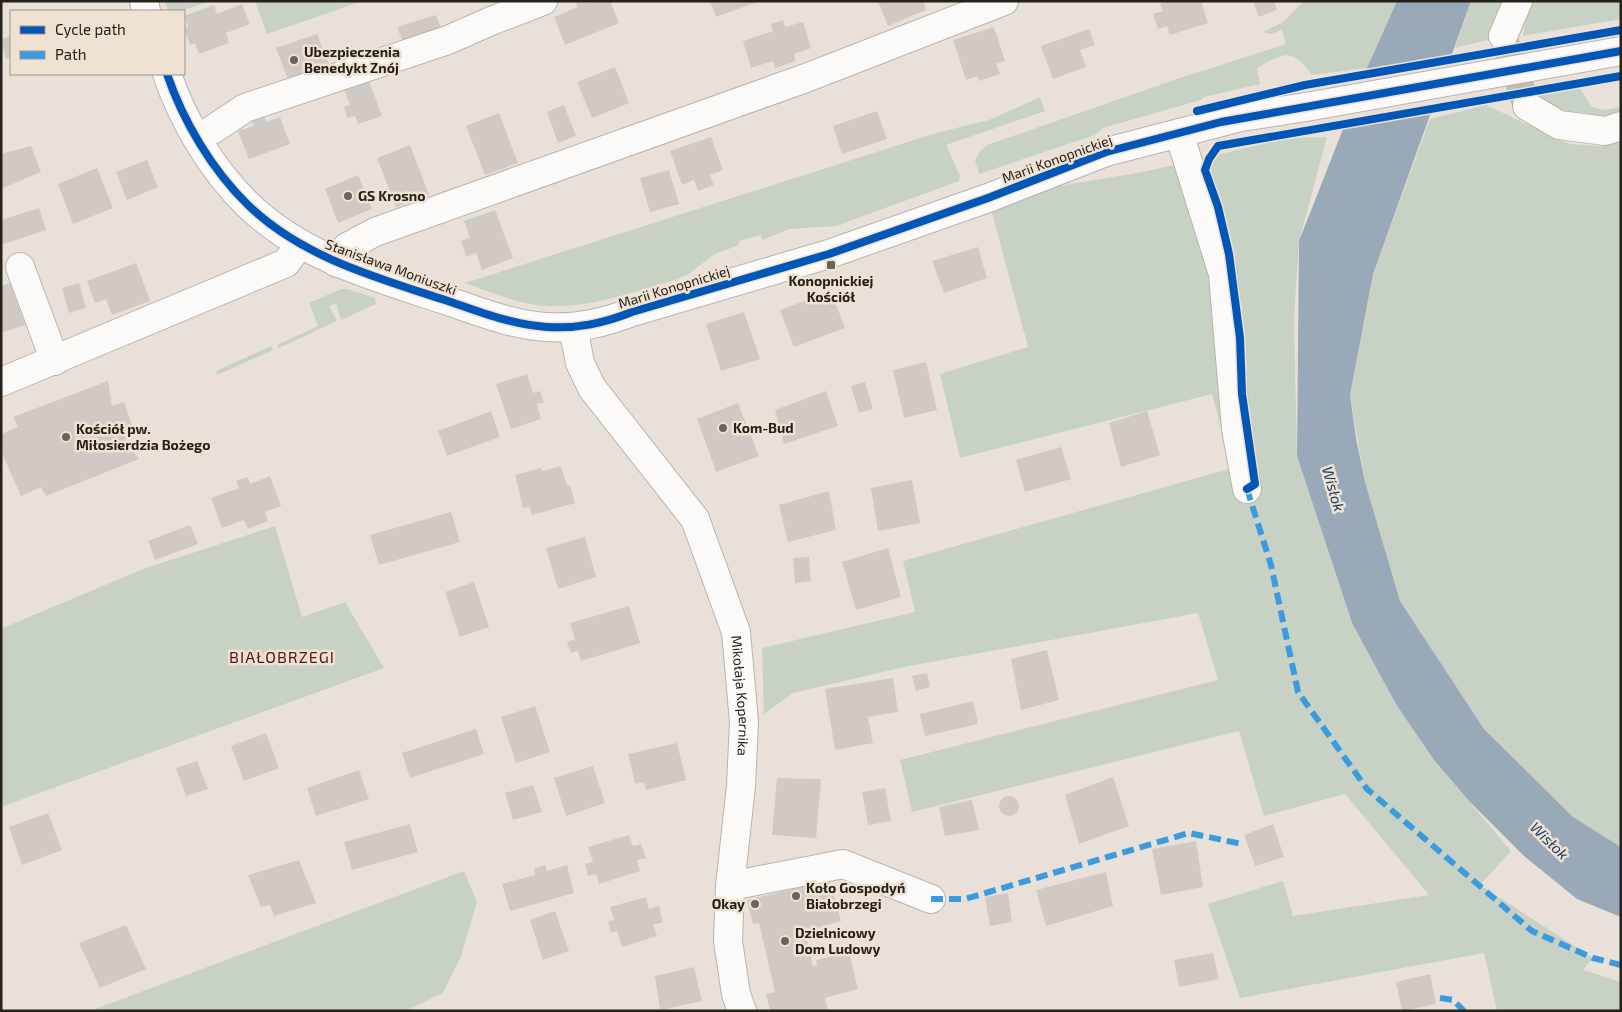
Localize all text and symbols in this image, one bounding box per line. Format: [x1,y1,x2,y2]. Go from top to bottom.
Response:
legend [10,10,185,75]
text: Cycle path [55,20,126,38]
place label: Ubezpieczenia Benedykt Znój [304,43,400,76]
text: Path [55,45,86,63]
marker: Ubezpieczenia Benedykt Znój [288,54,300,66]
street label: Marii Konopnickiej [999,131,1114,186]
place label: GS Krosno [358,187,425,204]
marker: GS Krosno [342,190,354,202]
street label: Stanisława Moniuszki [323,235,459,298]
marker: Konopnickiej Kościół [825,259,837,271]
street label: Marii Konopnickiej [616,261,732,312]
place label: Konopnickiej Kościół [789,272,873,305]
place label: Kom-Bud [733,419,794,436]
place label: Kościół pw. Miłosierdzia Bożego [76,420,210,453]
marker: Kom-Bud [717,422,729,434]
marker: Kościół pw. Miłosierdzia Bożego [60,431,72,443]
water label: Wisłok [1319,464,1349,514]
street label: Mikołaja Kopernika [728,634,753,756]
district label: BIAŁOBRZEGI [229,647,335,666]
water label: Wisłok [1527,818,1573,863]
place label: Koło Gospodyń Białobrzegi [806,879,905,912]
marker: Koło Gospodyń Białobrzegi [790,890,802,902]
place label: Okay [712,895,745,912]
marker: Okay [749,898,761,910]
place label: Dzielnicowy Dom Ludowy [795,924,880,957]
marker: Dzielnicowy Dom Ludowy [779,935,791,947]

